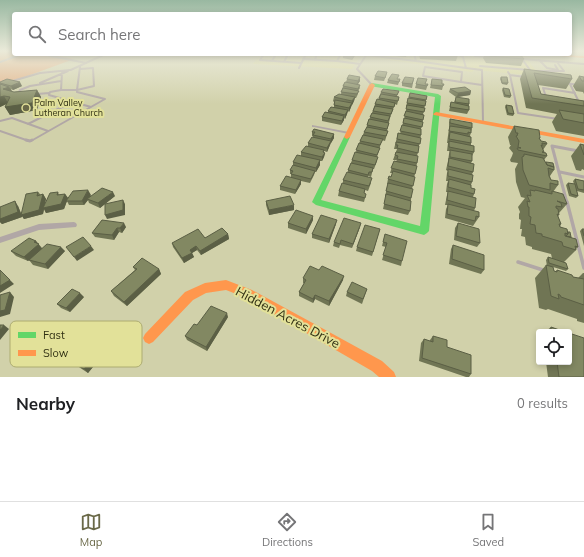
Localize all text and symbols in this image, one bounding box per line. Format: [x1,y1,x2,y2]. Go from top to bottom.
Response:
search box [12,12,572,56]
icon: search [26,23,48,45]
text: Search here [58,25,140,44]
place label: Palm Valley Lutheran Church [34,97,103,118]
marker: Palm Valley Lutheran Church [21,103,31,113]
street label: Hidden Acres Drive [233,283,343,351]
legend [10,321,142,367]
text: Fast [43,328,65,342]
map controls [536,329,572,365]
button: locate [536,329,572,365]
text: Slow [43,346,69,360]
text: Nearby [16,393,75,414]
text: 0 results [517,395,568,411]
tab: Map [80,511,102,549]
tab: Directions [262,511,313,549]
tab: Saved [472,511,504,549]

